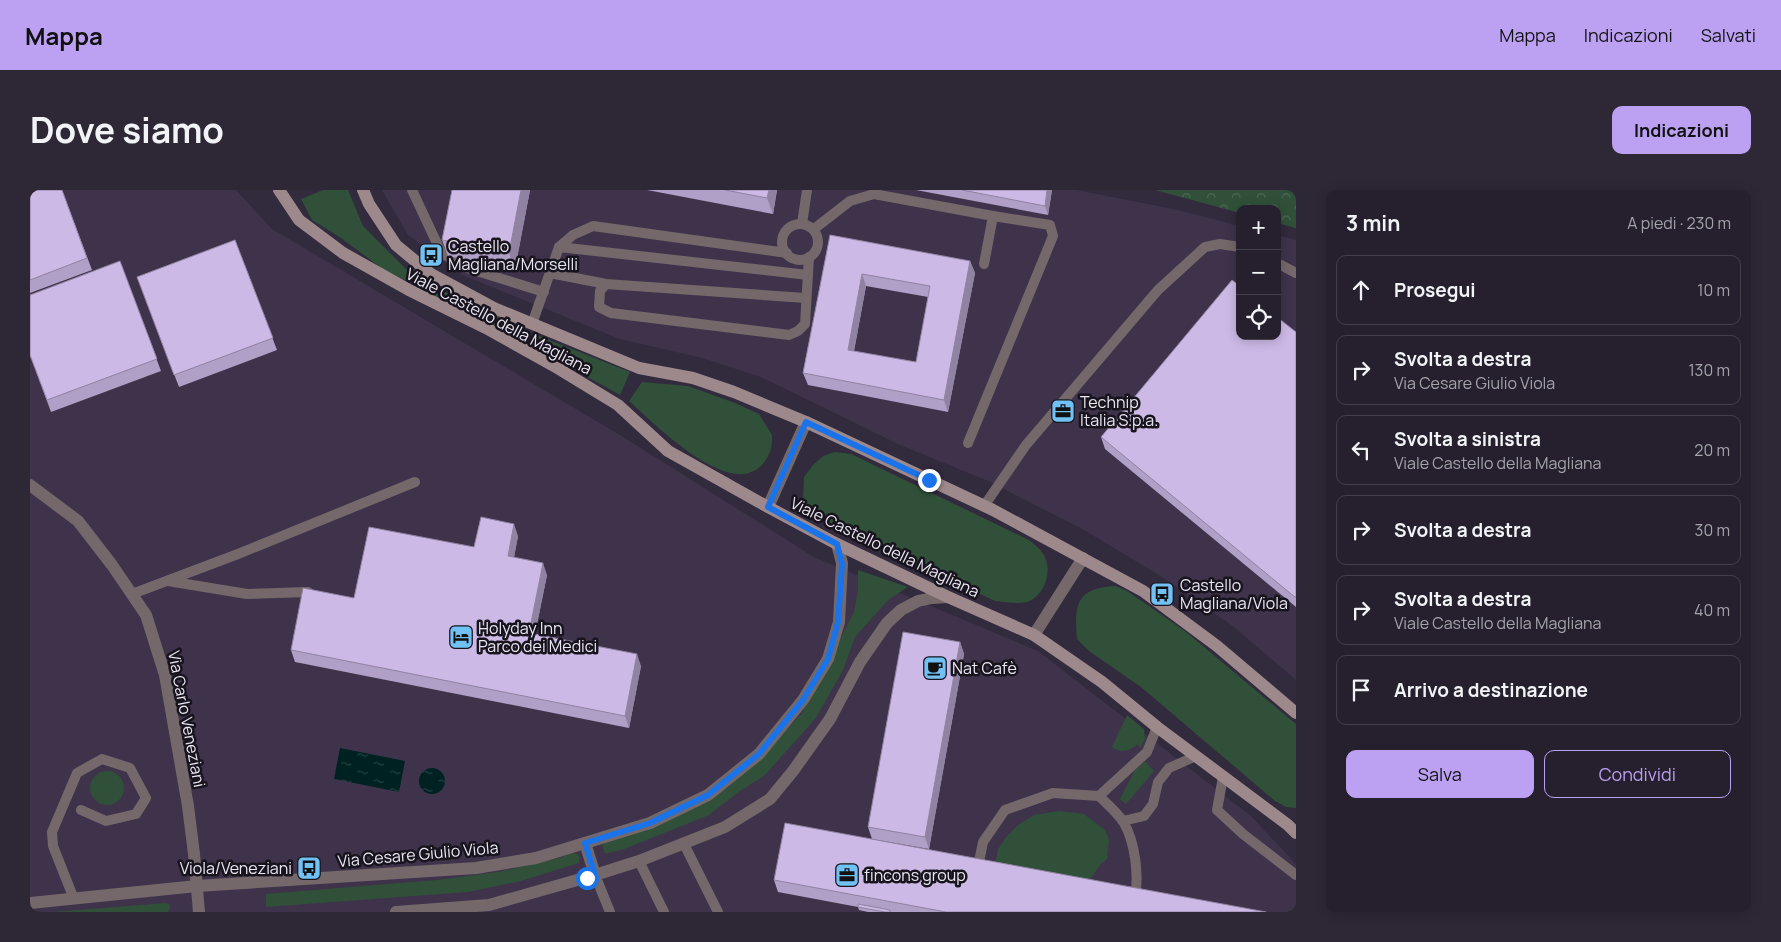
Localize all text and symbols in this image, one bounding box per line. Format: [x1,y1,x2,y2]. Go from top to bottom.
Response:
text: Mappa [25,19,103,52]
text: Mappa [1499,23,1556,47]
text: Indicazioni [1584,23,1673,47]
text: Salvati [1701,23,1756,47]
text: Dove siamo [30,106,224,154]
button: Indicazioni [1612,106,1751,154]
map controls [1236,205,1281,340]
button: + [1236,205,1281,250]
text: 3 min [1346,209,1400,237]
text: A piedi · 230 m [1627,212,1731,234]
place label: Castello Magliana/Morselli [448,235,578,275]
bus stop icon: Castello Magliana/Morselli [418,242,444,268]
button: − [1236,250,1281,295]
street label: Viale Castello della Magliana [402,263,596,379]
icon: ahead [1347,276,1375,304]
text: Prosegui [1394,277,1476,303]
text: 10 m [1697,279,1730,301]
button: locate [1236,295,1281,340]
text: Svolta a destra [1394,346,1531,372]
icon: right [1347,356,1375,384]
text: 130 m [1688,359,1730,381]
text: Via Cesare Giulio Viola [1394,372,1555,394]
place label: Technip Italia S.p.a. [1080,391,1158,431]
office icon: Technip Italia S.p.a. [1050,398,1076,424]
text: Svolta a sinistra [1394,426,1541,452]
icon: left [1347,436,1375,464]
text: 20 m [1694,439,1730,461]
text: Viale Castello della Magliana [1394,452,1602,474]
route end [918,469,941,492]
street label: Viale Castello della Magliana [787,492,983,602]
icon: right [1347,516,1375,544]
text: Svolta a destra [1394,517,1531,543]
text: 30 m [1695,519,1730,541]
place label: Castello Magliana/Viola [1180,574,1288,614]
bus stop icon: Castello Magliana/Viola [1149,581,1175,607]
text: Svolta a destra [1394,586,1531,612]
icon: right [1347,596,1375,624]
text: 40 m [1694,599,1730,621]
text: Viale Castello della Magliana [1394,612,1602,634]
place label: Holyday Inn Parco dei Medici [478,617,597,657]
hotel icon: Holyday Inn Parco dei Medici [448,624,474,650]
street label: Via Carlo Veneziani [163,649,211,789]
cafe icon: Nat Cafè [922,655,948,681]
place label: Nat Cafè [952,657,1017,679]
icon: arrive [1347,676,1375,704]
text: Arrivo a destinazione [1394,677,1588,703]
button: Salva [1346,750,1534,798]
button: Condividi [1544,750,1731,798]
street label: Via Cesare Giulio Viola [337,836,499,872]
bus stop icon: Viola/Veneziani [296,855,322,881]
place label: Viola/Veneziani [180,857,292,879]
office icon: fincons group [834,862,860,888]
place label: fincons group [864,864,966,886]
route start [576,867,599,890]

